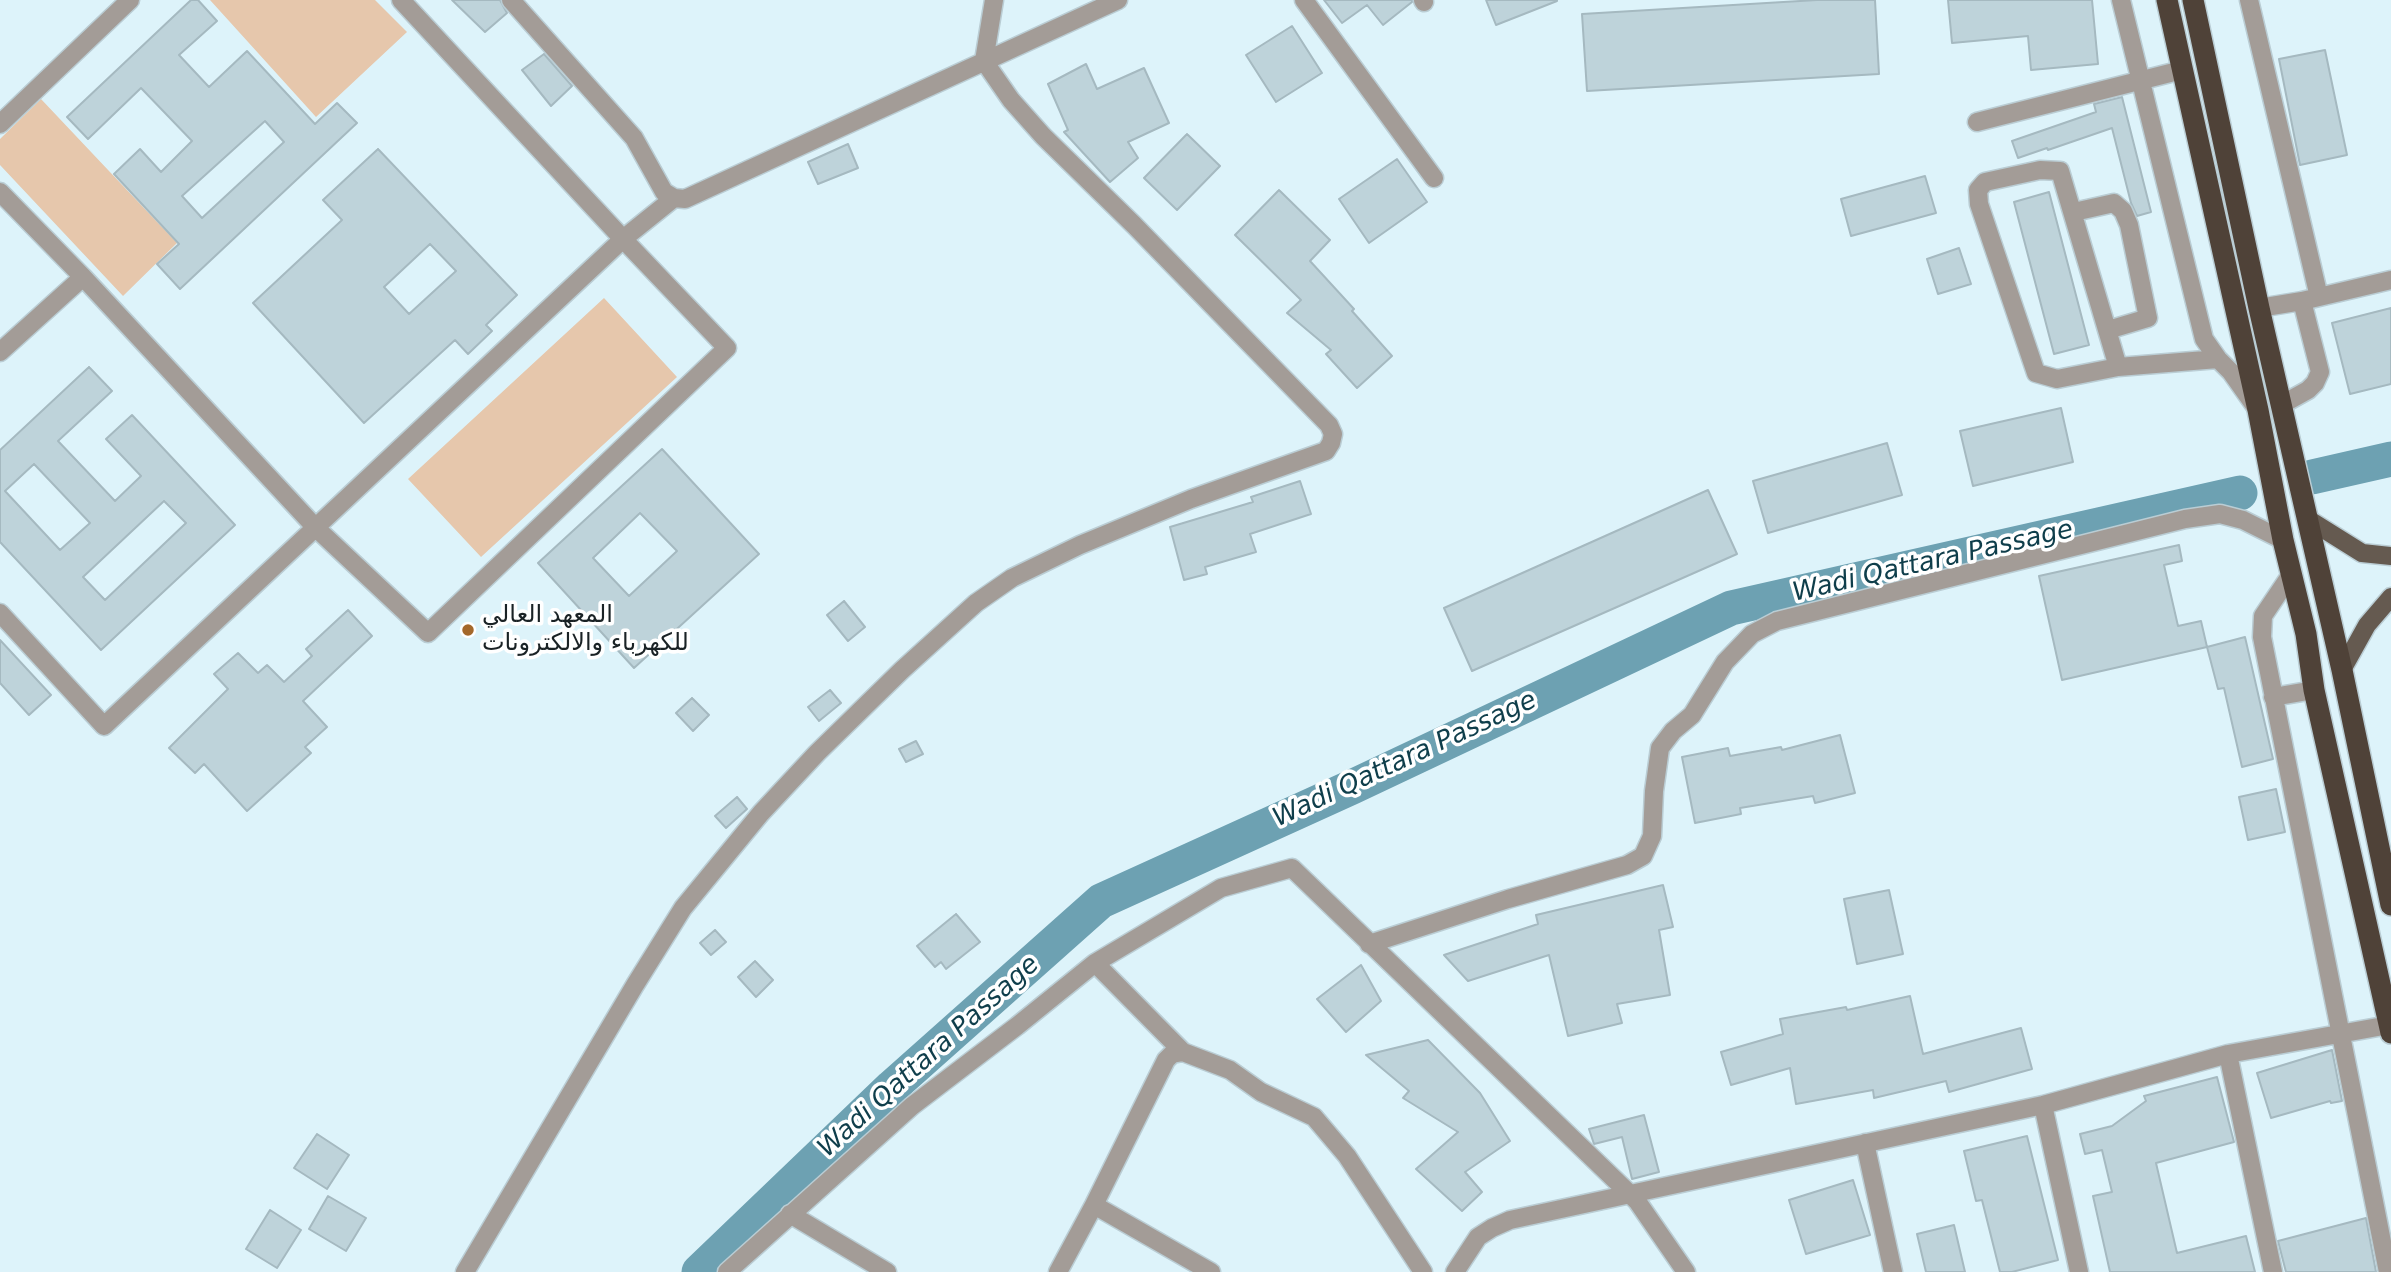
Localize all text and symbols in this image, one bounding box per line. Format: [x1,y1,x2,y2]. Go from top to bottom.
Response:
water label: Wadi Qattara Passage [1790,515,2076,609]
place label: المعهد العالي للكهرباء والالكترونات [482,602,689,658]
marker: المعهد العالي للكهرباء والالكترونات [460,622,476,638]
water label: Wadi Qattara Passage [1268,685,1542,835]
water label: Wadi Qattara Passage [812,949,1046,1165]

